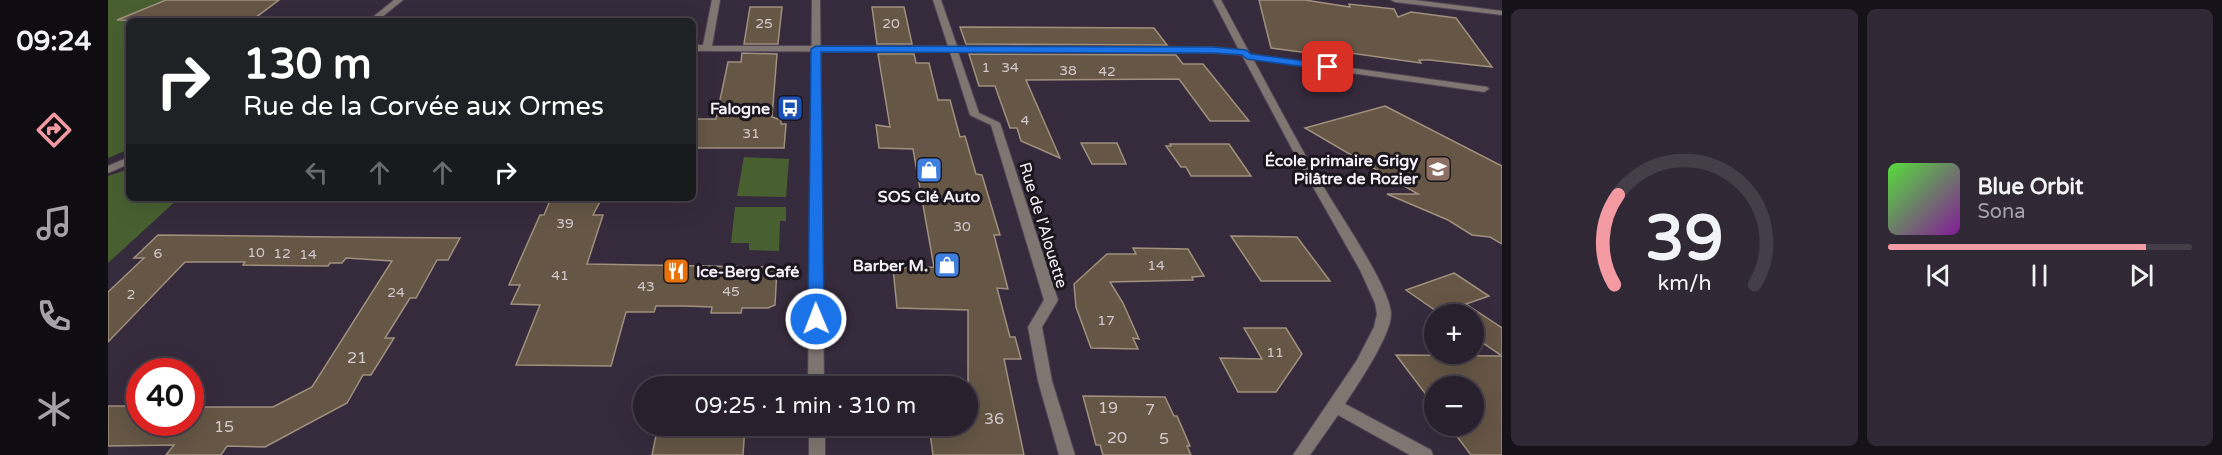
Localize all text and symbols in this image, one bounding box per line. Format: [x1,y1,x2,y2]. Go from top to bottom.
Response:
house number: 25 [755,15,773,32]
house number: 20 [882,15,900,32]
text: 09:24 [17,25,91,58]
text: 130 m [243,39,372,90]
pin [1302,41,1353,92]
icon: right [144,42,222,120]
icon: arrive [1311,50,1344,83]
house number: 1 [982,59,990,76]
house number: 34 [1001,59,1019,76]
house number: 38 [1059,62,1077,79]
house number: 42 [1098,63,1116,80]
text: Rue de la Corvée aux Ormes [243,90,604,123]
bus stop icon: Falogne [775,93,805,123]
place label: Falogne [710,99,770,119]
icon: directions [33,109,75,151]
house number: 4 [1021,112,1030,129]
house number: 31 [742,125,760,142]
place label: École primaire Grigy Pilâtre de Rozier [1265,151,1419,189]
school or university icon: École primaire Grigy Pilâtre de Rozier [1423,154,1453,184]
shop icon: SOS Clé Auto [914,155,944,185]
icon: left [300,156,333,189]
icon: ahead [363,156,396,189]
icon: ahead [426,156,459,189]
icon: right [489,156,522,189]
street label: Rue de l'Alouette [1014,160,1072,291]
text: Blue Orbit [1978,174,2084,200]
place label: SOS Clé Auto [878,187,980,207]
text: Sona [1978,200,2025,224]
icon: music [33,202,75,244]
text: 39 [1645,202,1723,277]
house number: 39 [556,215,574,232]
house number: 30 [953,218,971,235]
house number: 10 [247,244,265,261]
house number: 6 [154,245,163,262]
house number: 12 [273,245,291,262]
house number: 14 [299,246,317,263]
shop icon: Barber M. [932,250,962,280]
restaurant icon: Ice-Berg Café [661,256,691,286]
place label: Barber M. [853,256,928,276]
house number: 14 [1147,257,1165,274]
icon: previous [1922,259,1955,292]
icon: pause [2023,259,2056,292]
icon: next [2125,259,2158,292]
place label: Ice-Berg Café [696,262,799,282]
house number: 41 [551,267,569,284]
text: km/h [1657,270,1711,296]
house number: 43 [637,278,655,295]
house number: 45 [722,283,740,300]
house number: 24 [387,284,405,301]
house number: 2 [127,286,135,303]
position arrow [784,287,848,351]
icon: phone [33,295,75,337]
map controls [1424,304,1484,436]
button: + [1424,304,1484,364]
house number: 17 [1097,312,1115,329]
house number: 11 [1266,344,1284,361]
house number: 21 [347,348,367,368]
speed limit sign: 40 [126,358,204,436]
button: − [1424,376,1484,436]
icon: climate [33,388,75,430]
text: 09:25 · 1 min · 310 m [695,393,916,419]
house number: 19 [1098,398,1118,418]
house number: 7 [1145,400,1155,420]
house number: 36 [984,409,1004,429]
house number: 15 [214,417,234,437]
house number: 20 [1107,428,1127,448]
house number: 5 [1159,429,1169,449]

